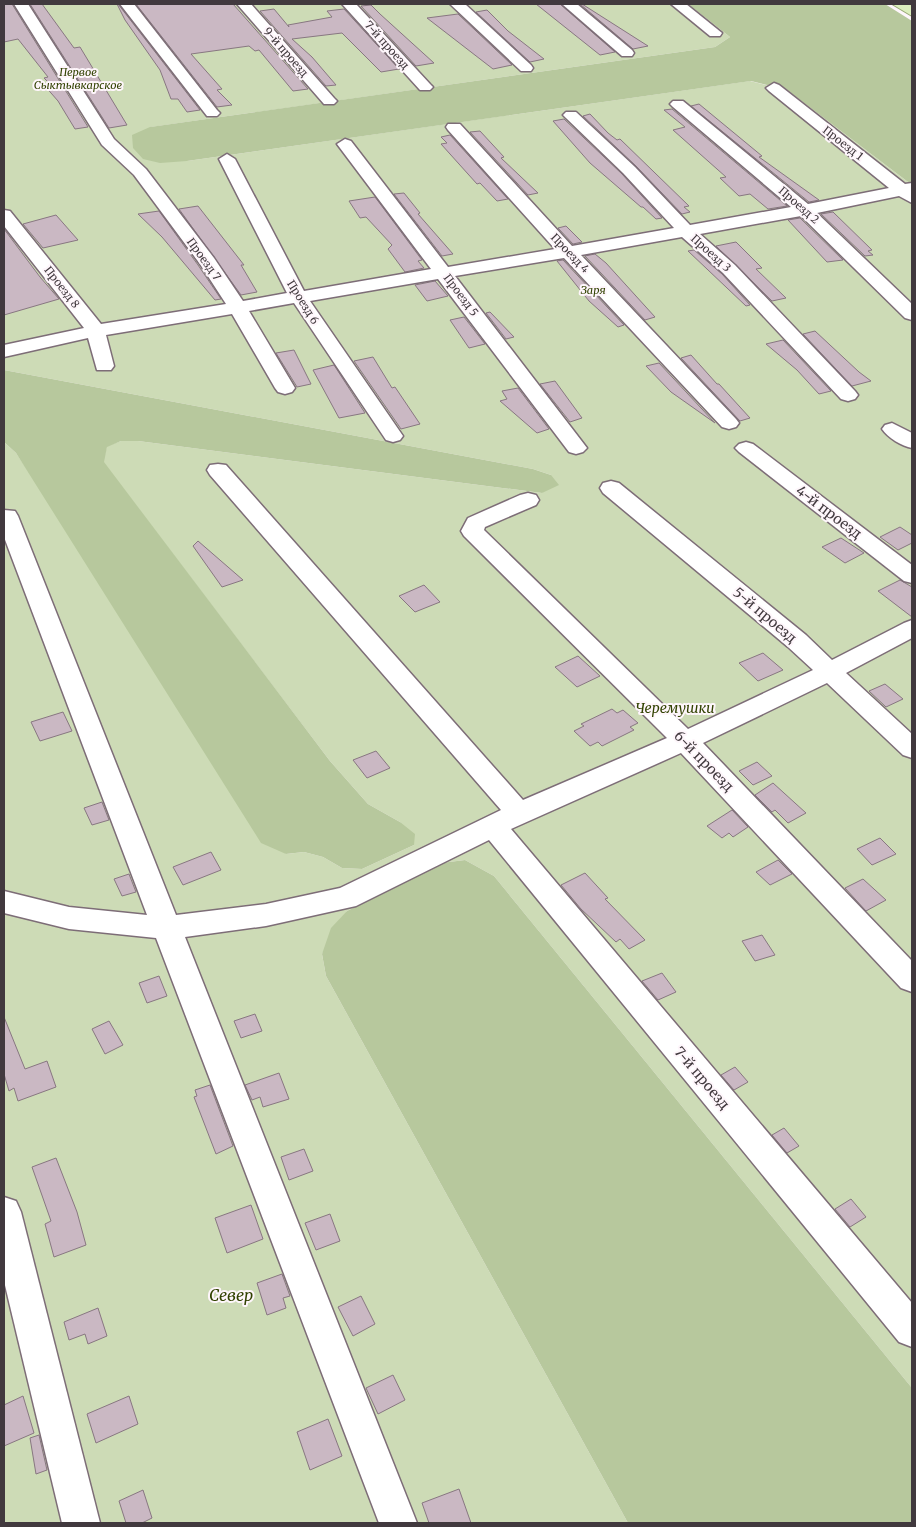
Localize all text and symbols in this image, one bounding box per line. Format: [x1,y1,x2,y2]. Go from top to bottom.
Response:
street label: 7-й проезд [362,18,412,72]
street label: 9-й проезд [261,24,311,80]
park label: Первое Сыктывкарское [34,65,123,92]
street label: Проезд 1 [820,123,866,163]
street label: Проезд 2 [776,184,822,226]
street label: Проезд 4 [548,230,592,276]
street label: Проезд 3 [688,231,734,275]
street label: Проезд 7 [184,235,224,283]
street label: Проезд 8 [41,263,83,311]
street label: Проезд 5 [441,271,481,319]
street label: Проезд 6 [284,277,322,327]
park label: Заря [580,283,606,297]
street label: 4-й проезд [792,481,866,543]
street label: 5-й проезд [730,583,801,647]
park label: Черемушки [636,699,714,717]
street label: 6-й проезд [670,727,738,795]
street label: 7-й проезд [670,1043,734,1113]
park label: Север [209,1285,253,1305]

